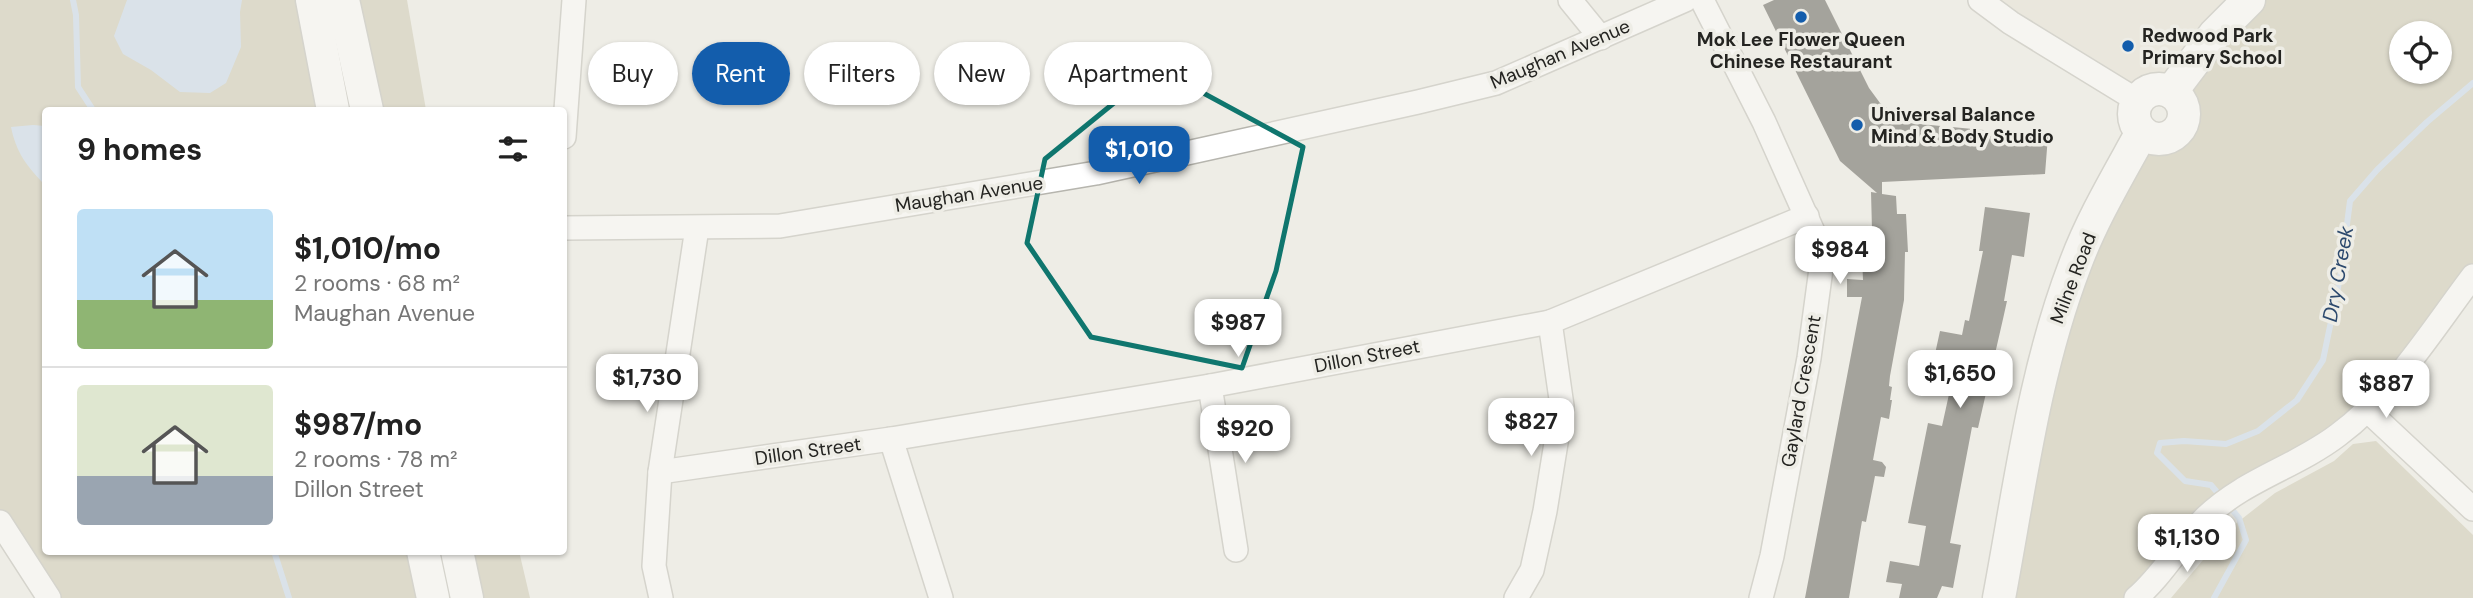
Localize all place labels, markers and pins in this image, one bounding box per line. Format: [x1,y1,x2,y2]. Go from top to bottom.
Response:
marker: Mok Lee Flower Queen Chinese Restaurant [1793,9,1809,25]
place label: Redwood Park Primary School [2142,23,2282,70]
place label: Mok Lee Flower Queen Chinese Restaurant [1697,27,1905,74]
marker: Redwood Park Primary School [2120,38,2136,54]
place label: Universal Balance Mind & Body Studio [1871,102,2054,149]
marker: Universal Balance Mind & Body Studio [1849,117,1865,133]
pin: $1,010 [1082,127,1196,186]
pin: $984 [1799,226,1881,286]
pin: $987 [1197,300,1279,359]
pin: $1,650 [1903,350,2017,410]
pin: $1,730 [590,354,704,414]
pin: $887 [2345,360,2427,420]
pin: $827 [1490,398,1572,458]
pin: $920 [1204,406,1286,465]
pin: $1,130 [2130,514,2244,574]

